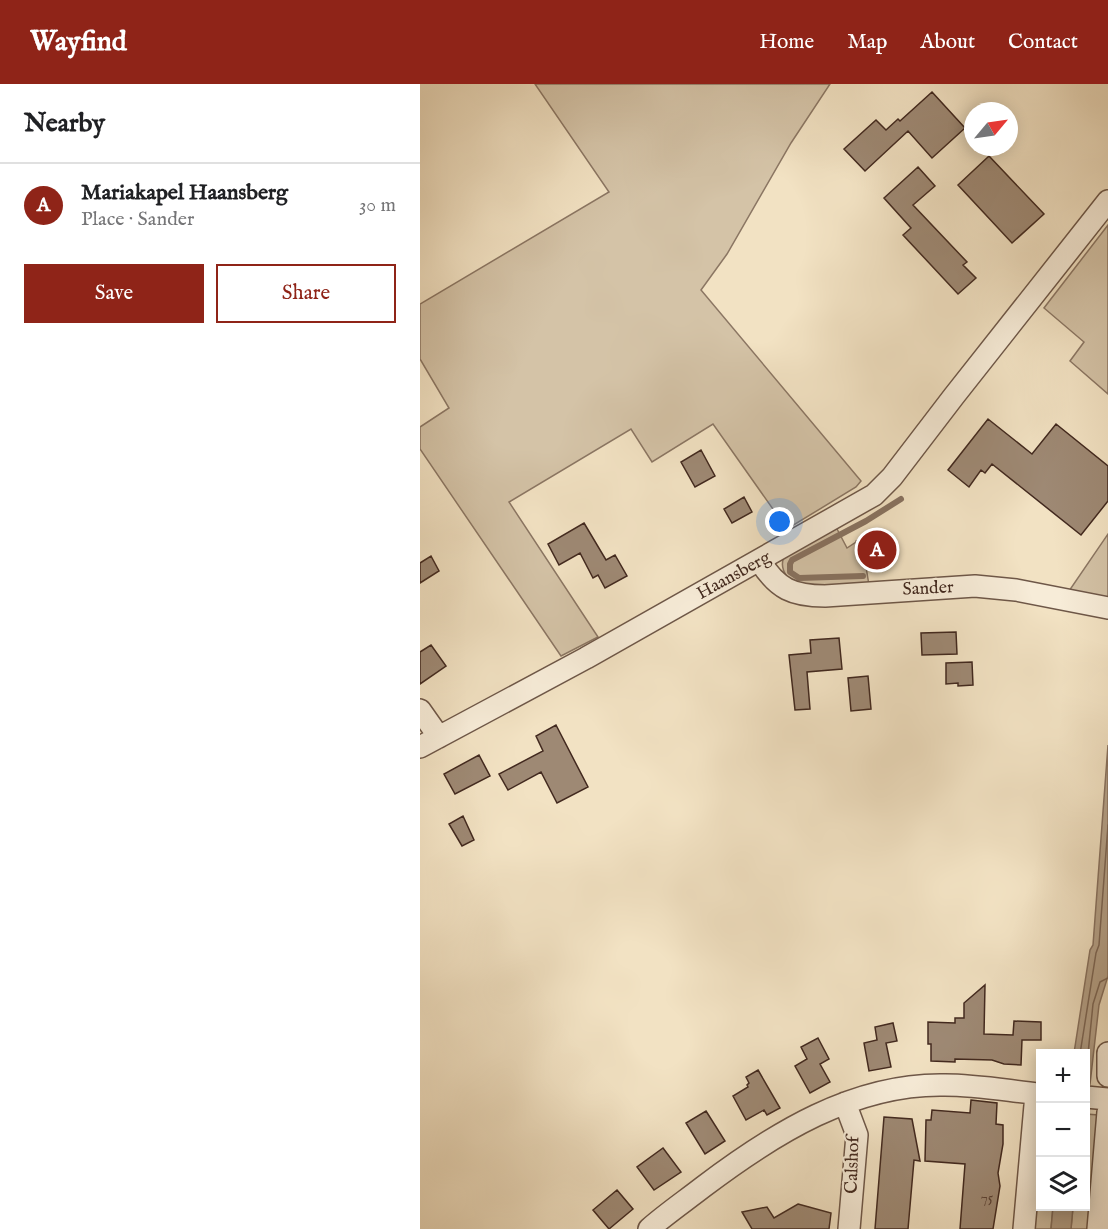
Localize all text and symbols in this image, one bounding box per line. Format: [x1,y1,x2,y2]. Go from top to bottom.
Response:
text: Wayfind [30,25,127,60]
text: Home [759,29,814,56]
text: Map [847,29,887,56]
text: About [920,29,975,56]
text: Contact [1008,29,1078,56]
north arrow [964,102,1018,156]
text: Nearby [24,107,105,140]
text: Mariakapel Haansberg [81,179,288,207]
text: A [37,193,50,218]
text: 30 m [359,193,396,218]
text: Place · Sander [81,207,194,232]
button: Save [24,264,204,323]
button: Share [216,264,396,323]
your location [765,507,794,536]
pin: A [858,528,896,572]
street label: Haansberg [693,546,775,606]
street label: Sander [902,576,954,602]
map controls [1036,1049,1090,1211]
button: + [1036,1049,1090,1103]
button: − [1036,1103,1090,1157]
street label: Calshof [841,1132,866,1194]
button: layers [1036,1157,1090,1211]
house number: 75 [981,1188,994,1207]

